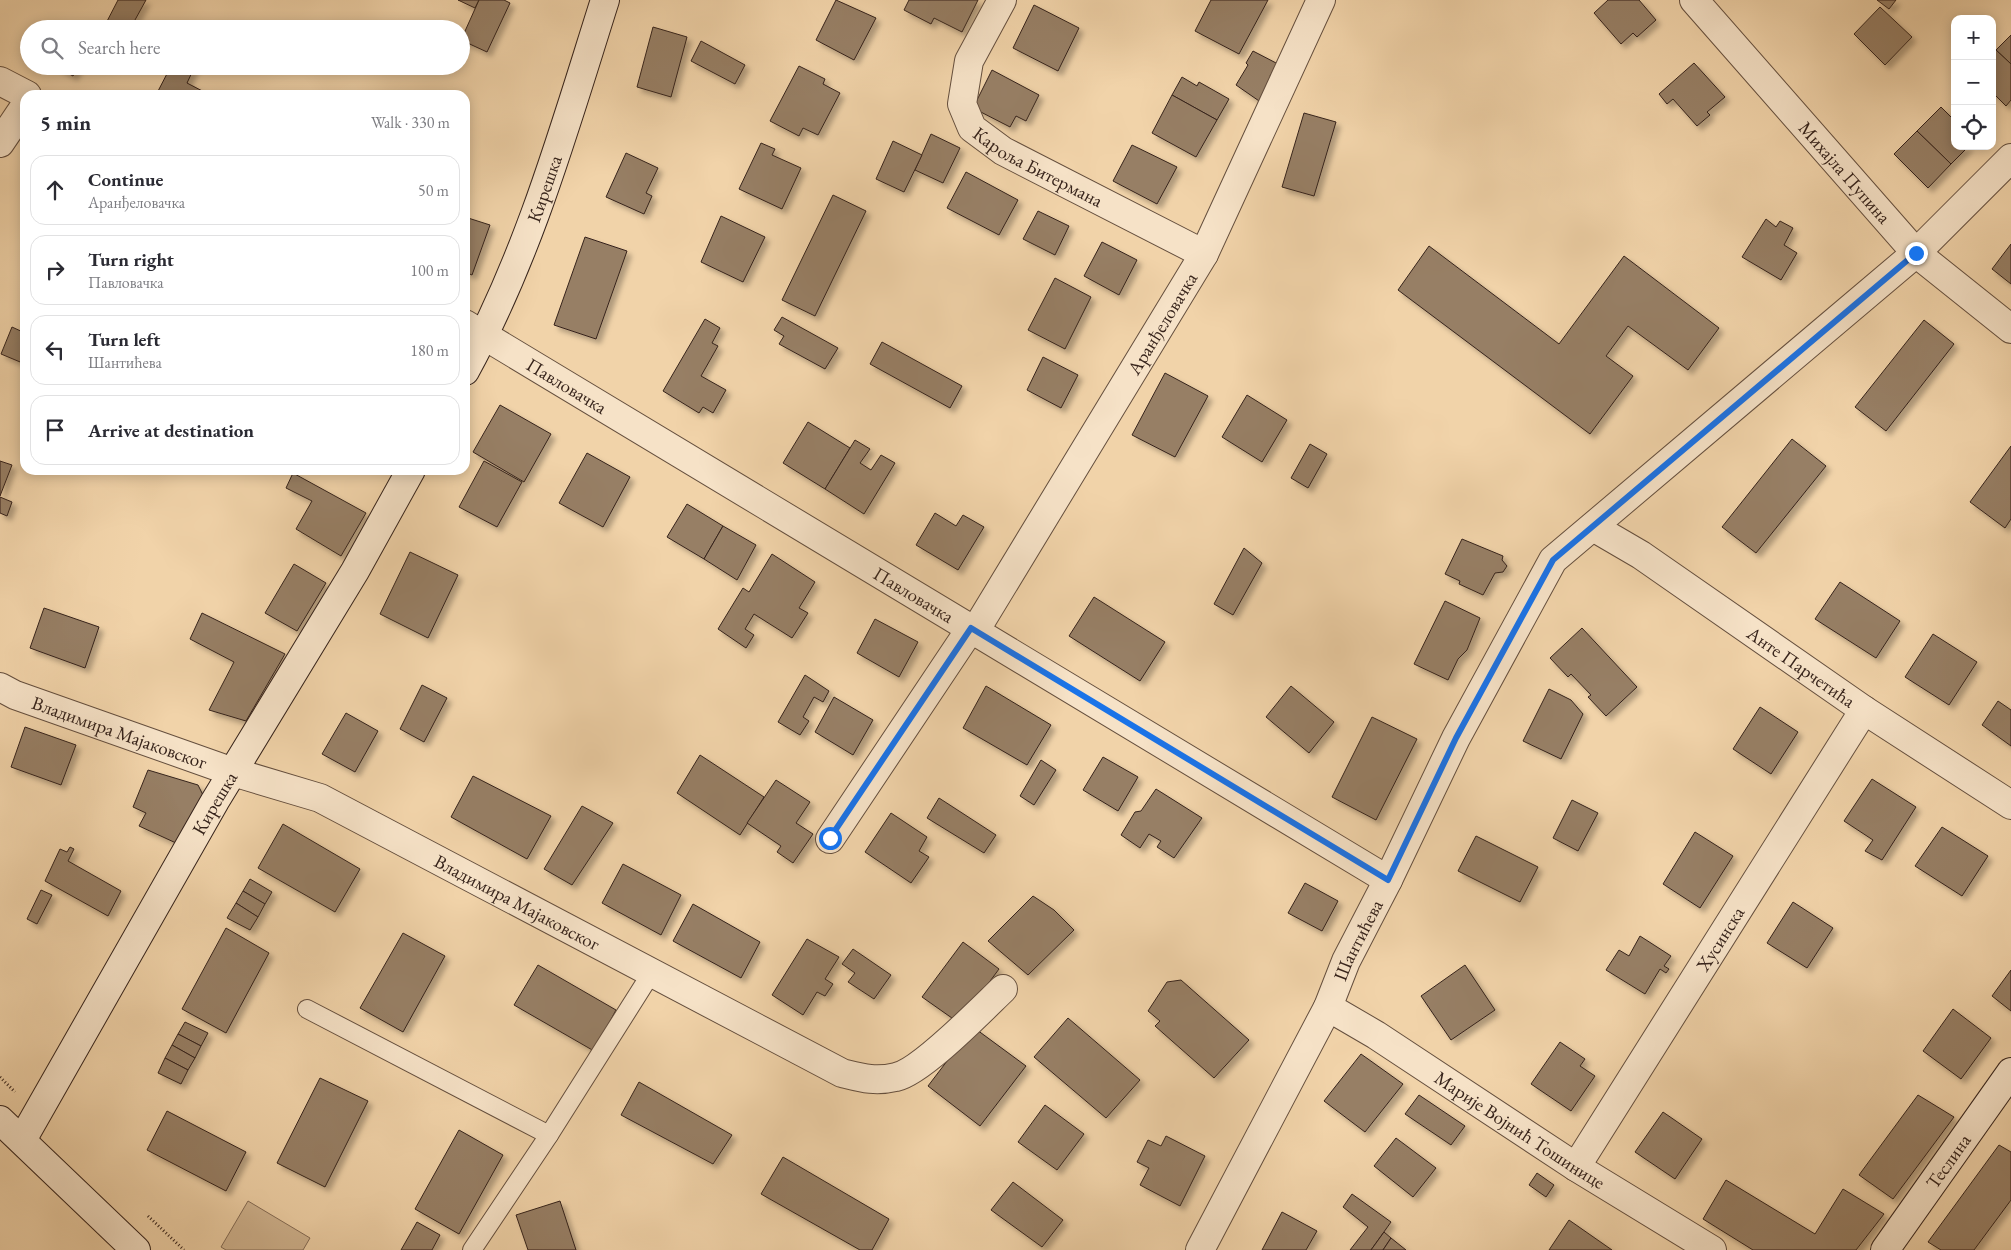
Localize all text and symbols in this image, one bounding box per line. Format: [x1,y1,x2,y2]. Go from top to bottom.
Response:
map controls [1951,15,1996,150]
button: + [1951,15,1996,60]
search box [20,20,470,75]
icon: search [38,34,66,62]
text: Search here [78,35,160,60]
button: − [1951,60,1996,105]
button: locate [1951,105,1996,150]
text: 5 min [40,109,91,136]
text: Walk · 330 m [371,112,450,133]
street label: Михајла Пупина [1793,116,1897,229]
street label: Кароља Битермана [968,121,1108,213]
street label: Кирешка [521,152,568,226]
text: Continue [88,167,163,192]
icon: ahead [41,176,69,204]
text: 50 m [418,180,449,201]
text: Аранђеловачка [88,192,185,213]
route end [1905,242,1928,265]
text: Turn right [88,247,174,272]
icon: right [41,256,69,284]
text: 100 m [410,260,449,281]
street label: Аранђеловачка [1121,267,1203,380]
text: Павловачка [88,272,164,293]
text: Turn left [88,327,160,352]
icon: left [41,336,69,364]
text: 180 m [410,340,449,361]
text: Шантићева [88,352,162,373]
street label: Павловачка [522,352,612,420]
icon: arrive [41,416,69,444]
text: Arrive at destination [88,418,254,443]
street label: Павловачка [869,561,959,629]
street label: Анте Парчетића [1741,620,1861,714]
street label: Владимира Мајаковског [29,690,211,775]
street label: Кирешка [186,767,243,839]
route start [819,827,842,850]
street label: Владимира Мајаковског [430,848,604,956]
street label: Шантићева [1328,895,1389,984]
street label: Хусинска [1690,901,1750,977]
street label: Марије Војнић Тошинице [1430,1065,1610,1195]
street label: Теслина [1920,1128,1977,1194]

